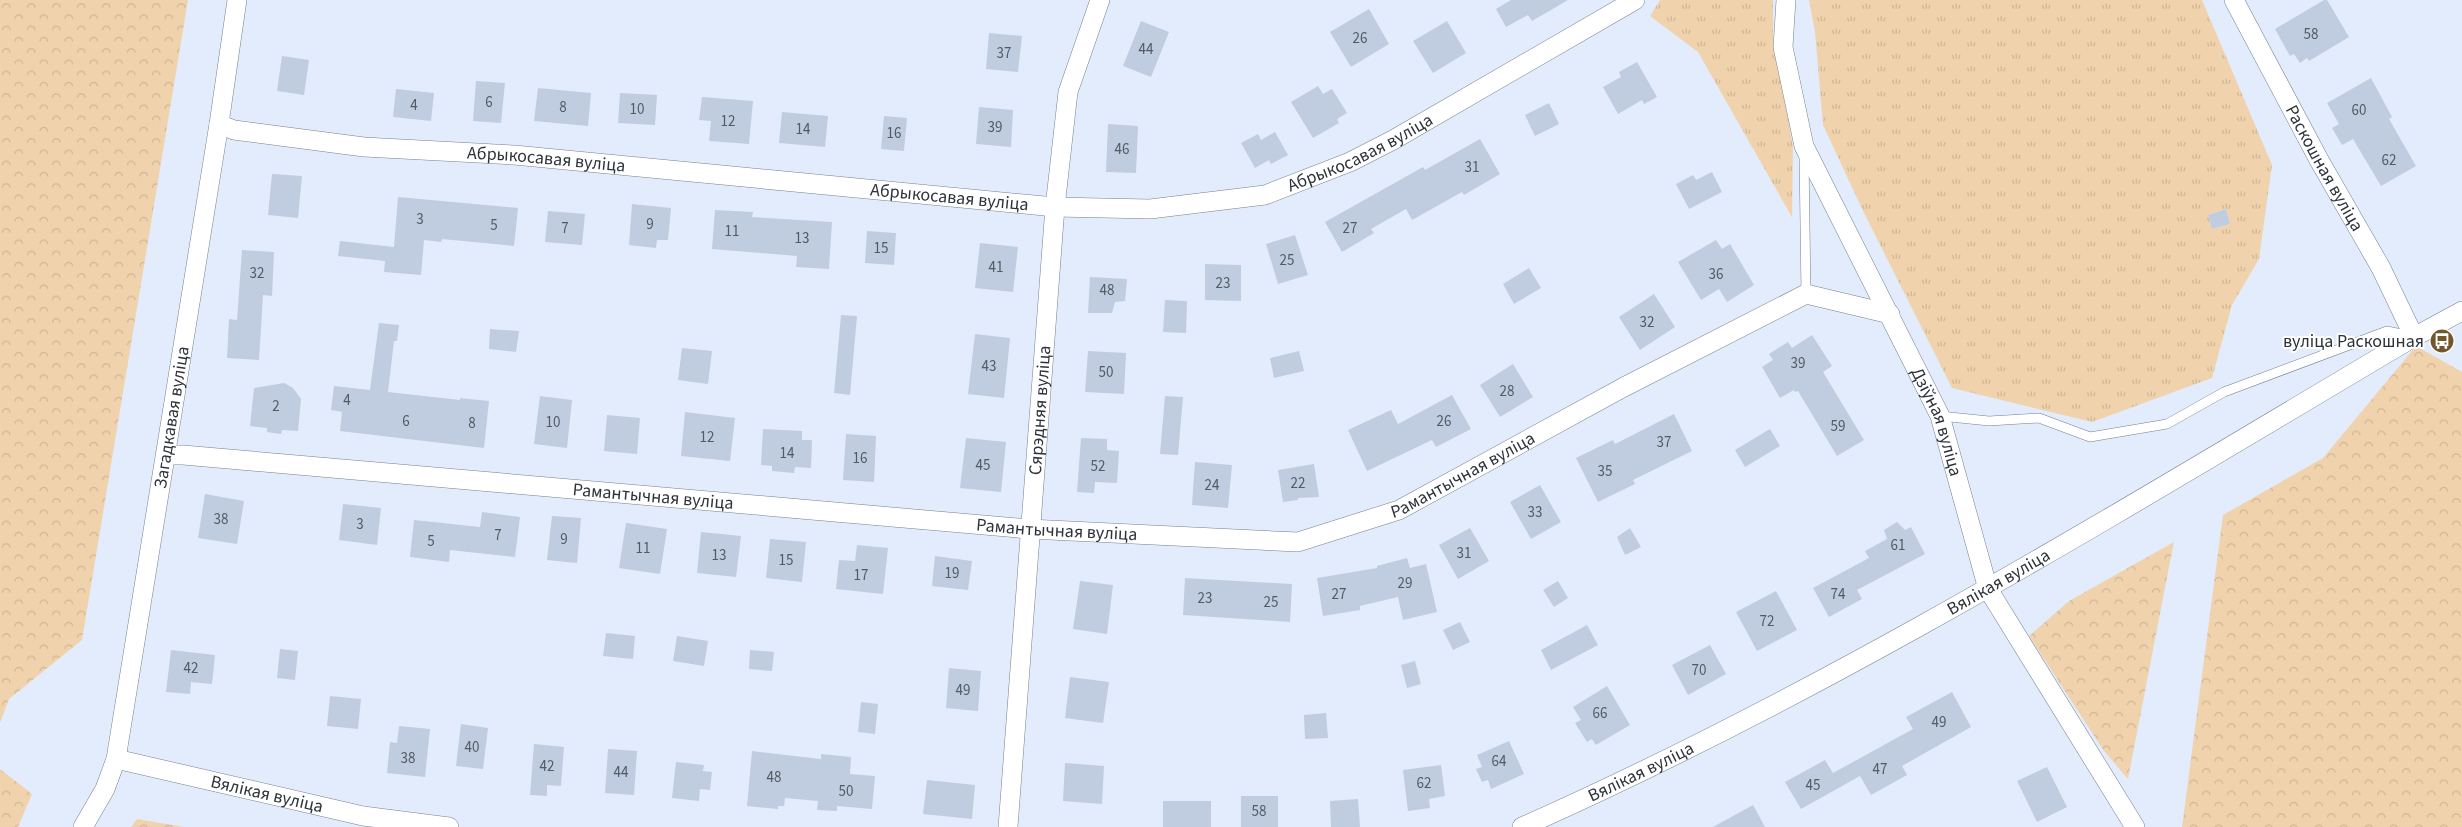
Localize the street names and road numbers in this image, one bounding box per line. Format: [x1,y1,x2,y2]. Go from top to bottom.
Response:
street label: Раскошная вуліца [2279,100,2370,236]
street label: Абрыкосавая вуліца [1284,107,1437,198]
street label: Абрыкосавая вуліца [466,140,627,178]
street label: Абрыкосавая вуліца [869,177,1030,217]
street label: Загадкавая вуліца [148,344,195,490]
street label: Сярэдняя вуліца [1022,345,1057,476]
street label: Дзіўная вуліца [1905,363,1969,479]
street label: Рамантычная вуліца [1387,426,1539,524]
street label: Рамантычная вуліца [572,477,735,516]
street label: Рамантычная вуліца [975,512,1138,547]
street label: Вялікая вуліца [1942,542,2055,621]
street label: Вялікая вуліца [1584,735,1698,808]
street label: Вялікая вуліца [208,769,326,819]

